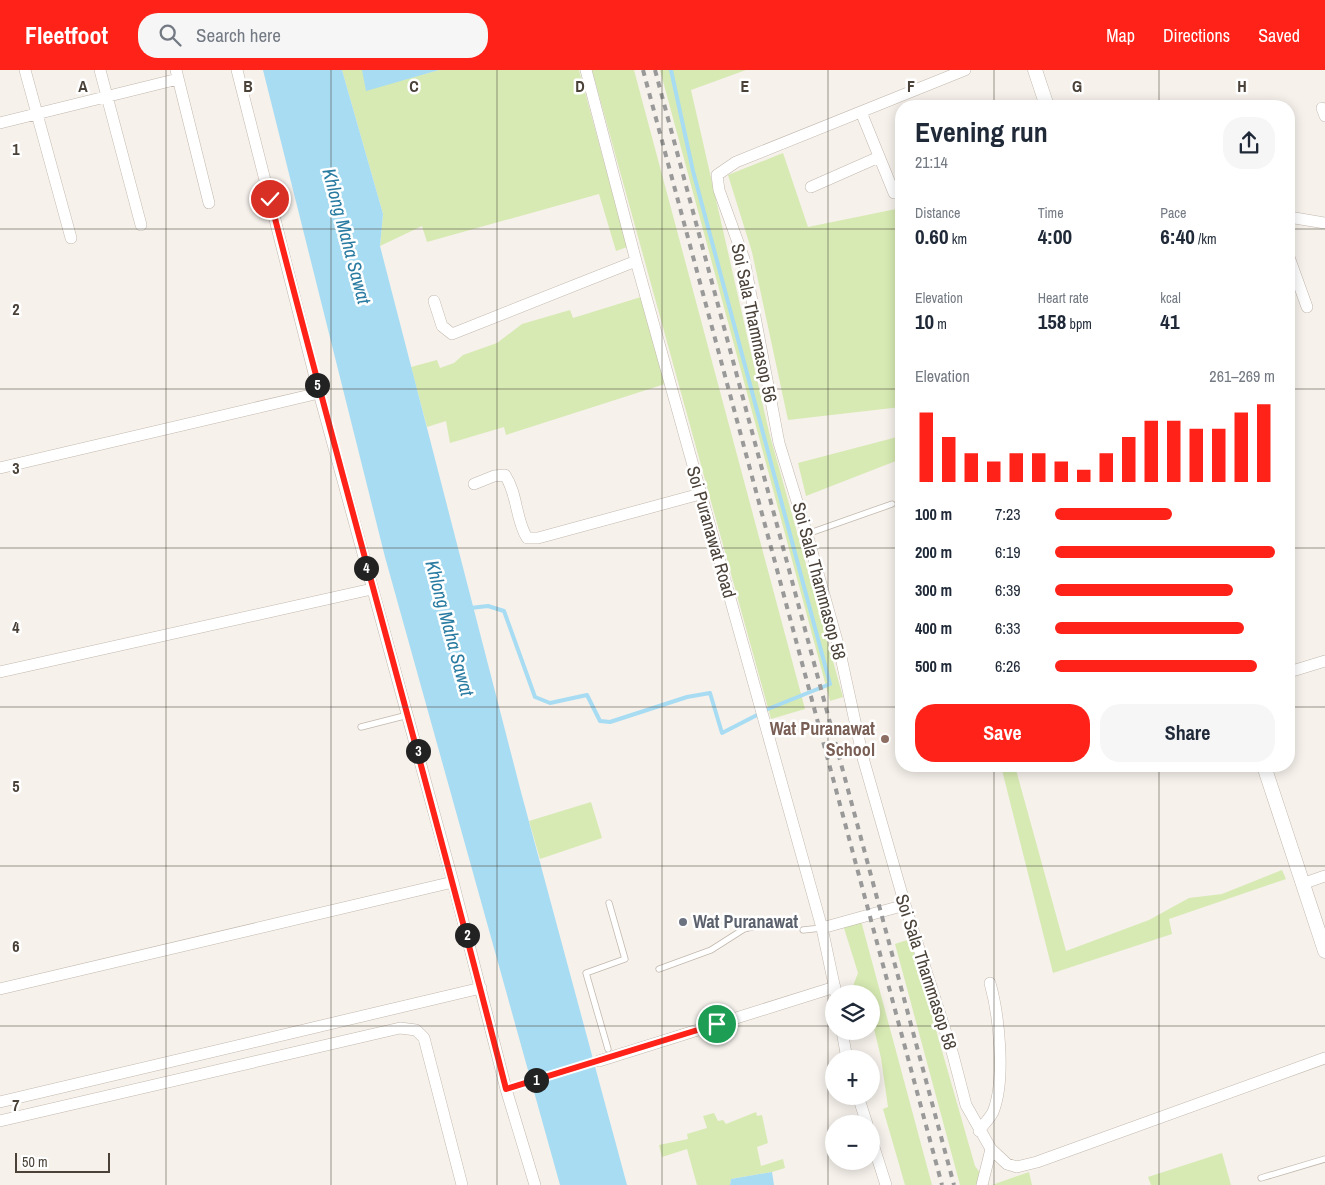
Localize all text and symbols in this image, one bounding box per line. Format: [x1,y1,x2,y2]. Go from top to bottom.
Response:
search box [138,13,488,58]
text: Fleetfoot [25,19,108,51]
icon: search [156,21,184,49]
text: Search here [196,22,281,48]
text: Map [1106,23,1135,48]
text: Directions [1163,23,1230,48]
text: Saved [1258,23,1300,48]
text: A [78,75,88,97]
text: B [243,75,253,97]
text: C [409,75,419,97]
text: D [575,75,585,97]
text: E [741,75,750,97]
text: F [907,75,915,97]
text: G [1072,75,1082,97]
text: H [1237,75,1247,97]
text: Evening run [915,113,1048,151]
button: share [1223,117,1275,169]
text: 1 [12,138,20,160]
text: 21:14 [915,151,948,173]
water label: Khlong Maha Sawat [316,165,378,307]
pin [249,178,291,220]
icon: check [256,185,284,213]
text: Distance [915,204,960,222]
text: Time [1038,204,1064,222]
text: Pace [1160,204,1187,222]
text: 0.60 [915,222,949,251]
text: 4:00 [1038,222,1072,251]
text: 6:40 [1160,222,1195,251]
text: km [949,230,967,248]
text: /km [1195,230,1216,248]
street label: Soi Sala Thammasop 56 [725,241,784,405]
text: Elevation [915,289,963,307]
text: Heart rate [1038,289,1089,307]
text: kcal [1160,289,1181,307]
text: 2 [12,298,20,320]
text: 10 [915,307,934,336]
text: 158 [1038,307,1066,336]
text: 41 [1160,307,1179,336]
text: m [934,315,947,333]
text: bpm [1066,315,1092,333]
text: Elevation [915,365,970,387]
text: 261–269 m [1209,365,1275,387]
pin: 5 [304,372,330,398]
text: 5 [314,376,321,394]
text: 3 [12,457,20,479]
street label: Soi Puranawat Road [681,463,742,601]
street label: Soi Sala Thammasop 58 [786,499,853,662]
text: 100 m [915,503,952,525]
text: 7:23 [995,503,1021,525]
text: 200 m [915,541,952,563]
text: 6:19 [995,541,1021,563]
pin: 4 [354,556,378,580]
water label: Khlong Maha Sawat [419,557,481,699]
text: 4 [363,559,370,577]
text: 300 m [915,579,952,601]
text: 6:39 [995,579,1021,601]
text: 4 [12,616,20,638]
text: 400 m [915,617,952,639]
text: 6:33 [995,617,1021,639]
text: 500 m [915,655,952,677]
text: 6:26 [995,655,1021,677]
button: Save [915,704,1090,762]
button: Share [1100,704,1275,762]
place label: Wat Puranawat School [770,716,875,762]
marker: Wat Puranawat School [879,733,891,745]
pin: 3 [406,738,430,764]
text: 3 [415,742,422,760]
text: 5 [12,775,20,797]
street label: Soi Sala Thammasop 58 [890,891,963,1053]
place label: Wat Puranawat [693,909,798,934]
marker: Wat Puranawat [677,916,689,928]
pin: 2 [454,922,480,948]
text: 2 [464,926,471,944]
text: 6 [12,935,20,957]
map controls [825,985,880,1170]
button: layers [825,985,880,1040]
pin [696,1003,738,1045]
icon: arrive [703,1010,731,1038]
button: + [825,1050,880,1105]
pin: 1 [524,1068,548,1092]
text: 1 [533,1071,540,1089]
text: 7 [12,1094,20,1116]
button: − [825,1115,880,1170]
scale bar [15,1150,110,1173]
text: 50 m [22,1153,48,1171]

